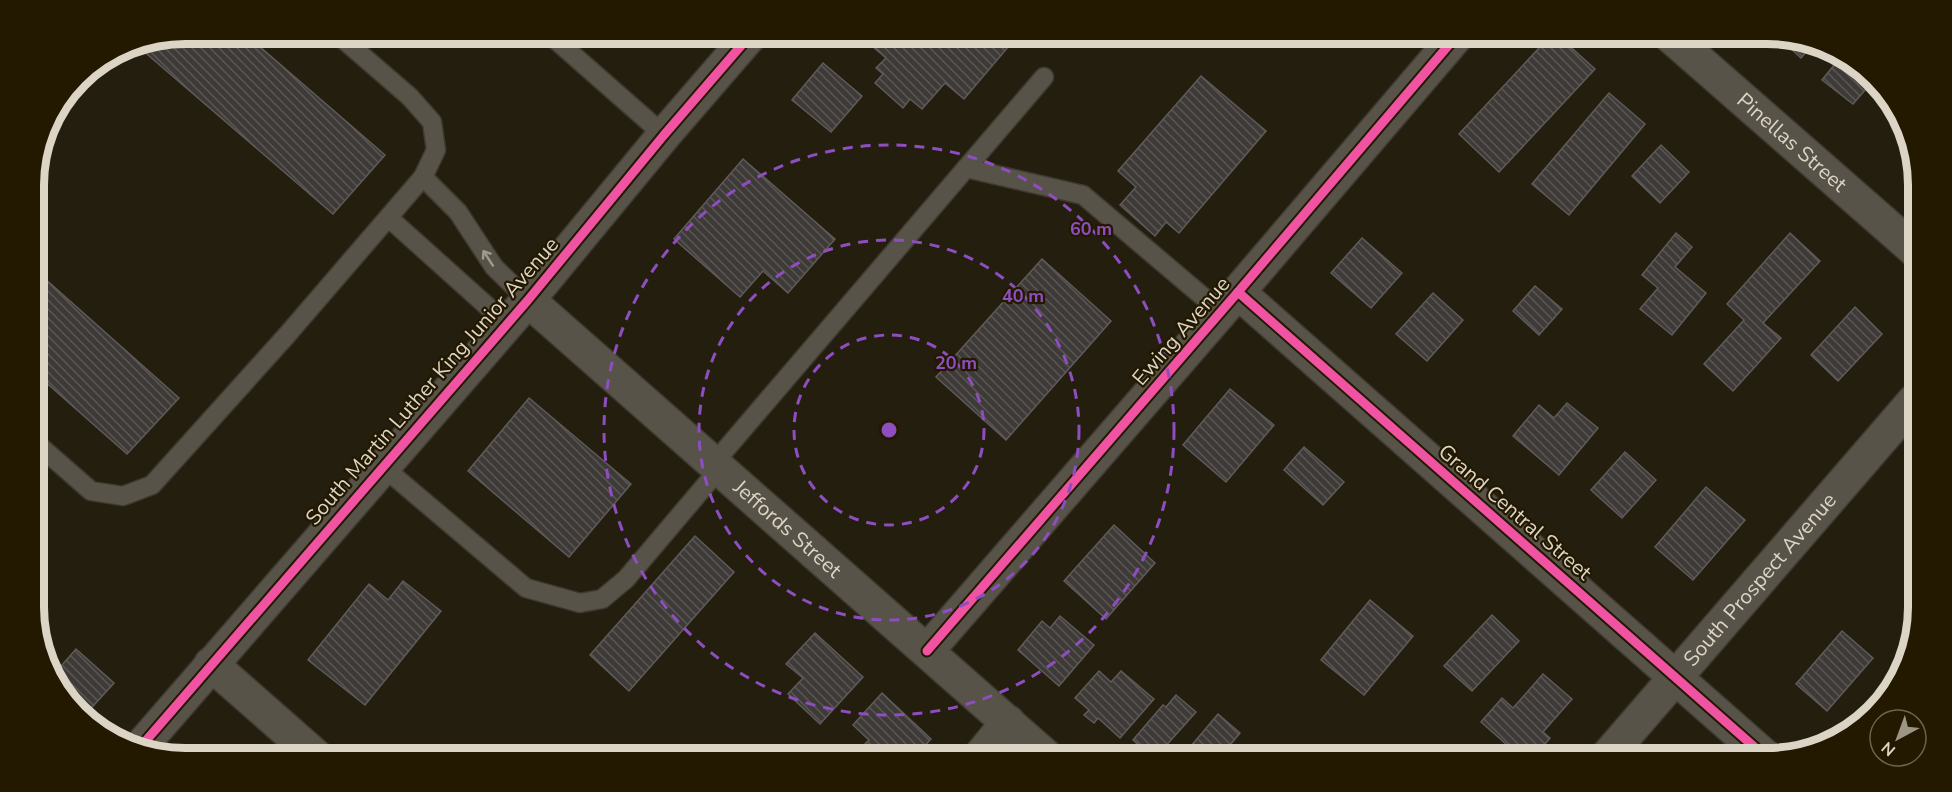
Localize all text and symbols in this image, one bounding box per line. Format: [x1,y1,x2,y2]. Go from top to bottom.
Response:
street label: Pinellas Street [1731,86,1853,199]
text: 60 m [1070,217,1112,241]
street label: South Martin Luther King Junior Avenue [299,231,565,531]
one-way arrow [481,250,493,267]
street label: Ewing Avenue [1126,271,1236,391]
text: 40 m [1002,284,1044,308]
text: 20 m [935,351,977,375]
centre of rings [879,420,899,440]
street label: Grand Central Street [1432,438,1598,587]
street label: Jeffords Street [727,473,848,584]
street label: South Prospect Avenue [1677,487,1843,672]
north arrow [1868,708,1928,768]
text: N [1877,736,1901,761]

